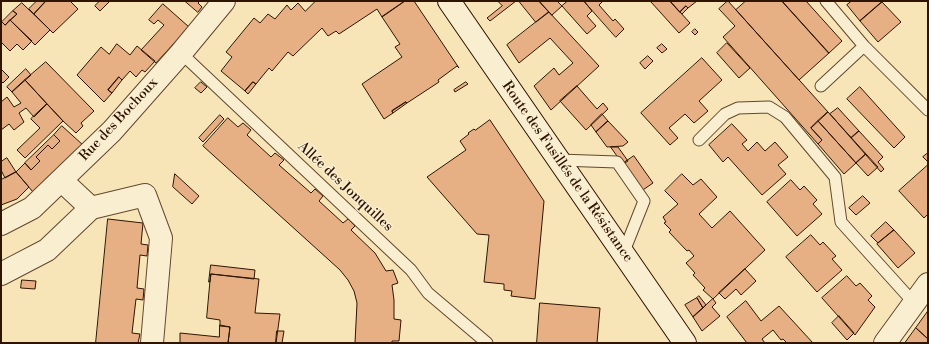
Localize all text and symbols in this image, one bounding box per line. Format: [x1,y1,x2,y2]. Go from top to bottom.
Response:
street label: Rue des Bochoux [76,75,162,165]
street label: Route des Fusillés de la Résistance [498,78,636,266]
street label: Allée des Jonquilles [294,139,396,235]

